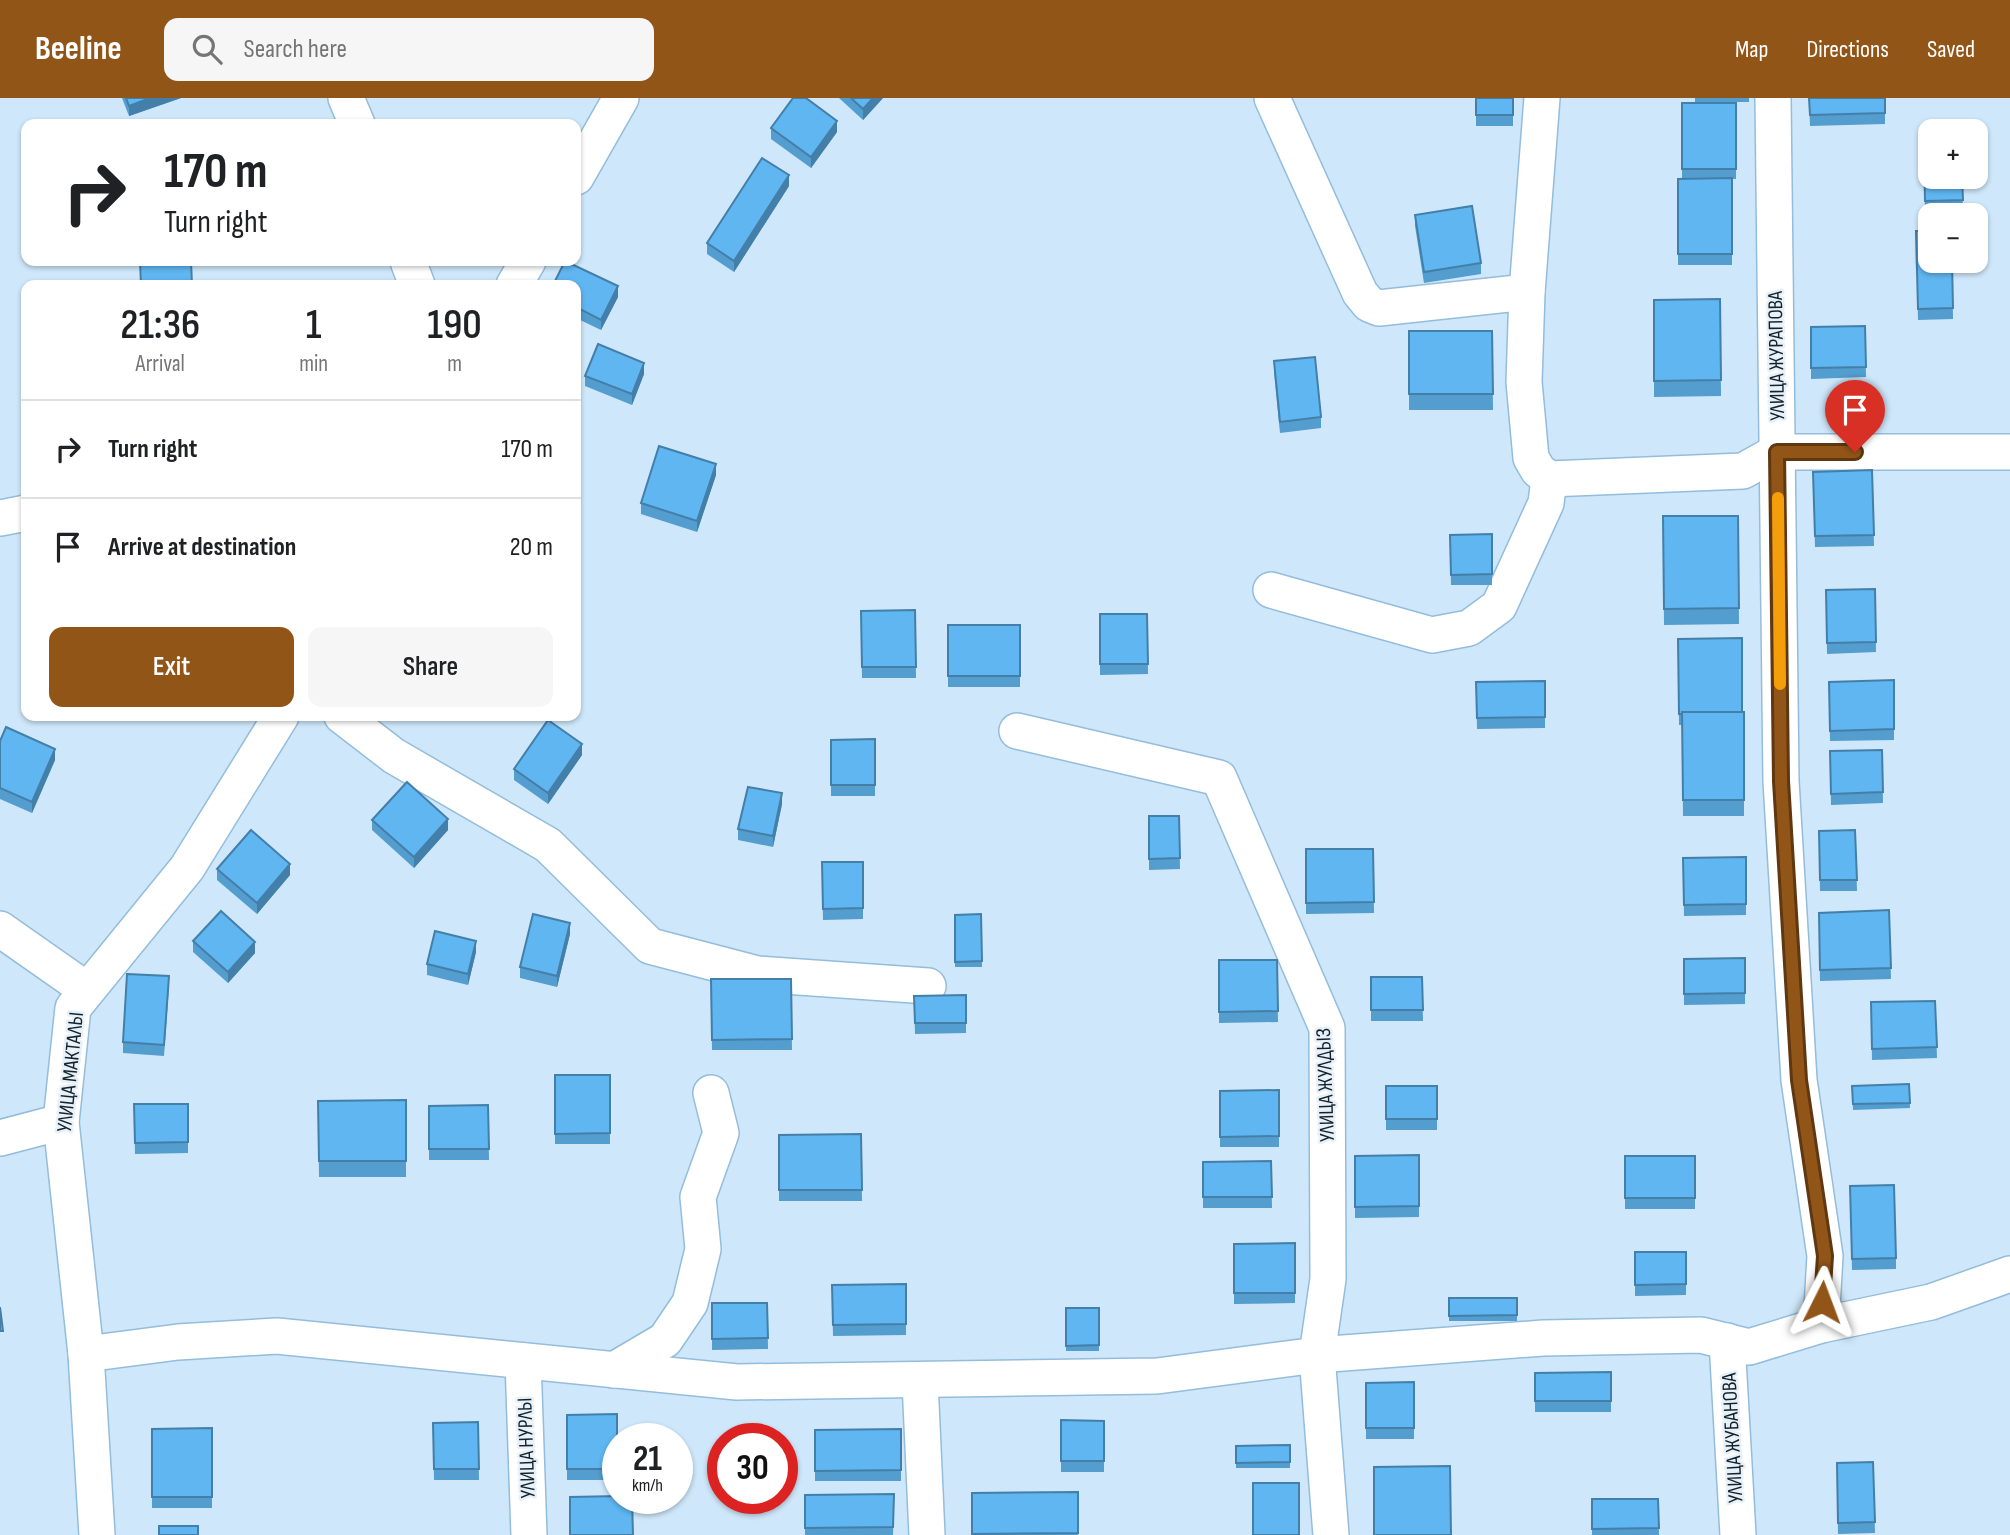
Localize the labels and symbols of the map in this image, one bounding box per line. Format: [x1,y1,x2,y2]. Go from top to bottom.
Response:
street label: УЛИЦА ЖУРАПОВА [1763,290,1790,421]
pin [1825,380,1885,452]
street label: УЛИЦА МАКТАЛЫ [52,1011,89,1133]
street label: УЛИЦА ЖУЛДЫЗ [1311,1028,1340,1142]
position arrow [1785,1265,1859,1339]
street label: УЛИЦА ЖУБАНОВА [1717,1371,1748,1504]
street label: УЛИЦА НУРЛЫ [512,1397,541,1499]
speed limit sign: 30 [707,1423,798,1514]

